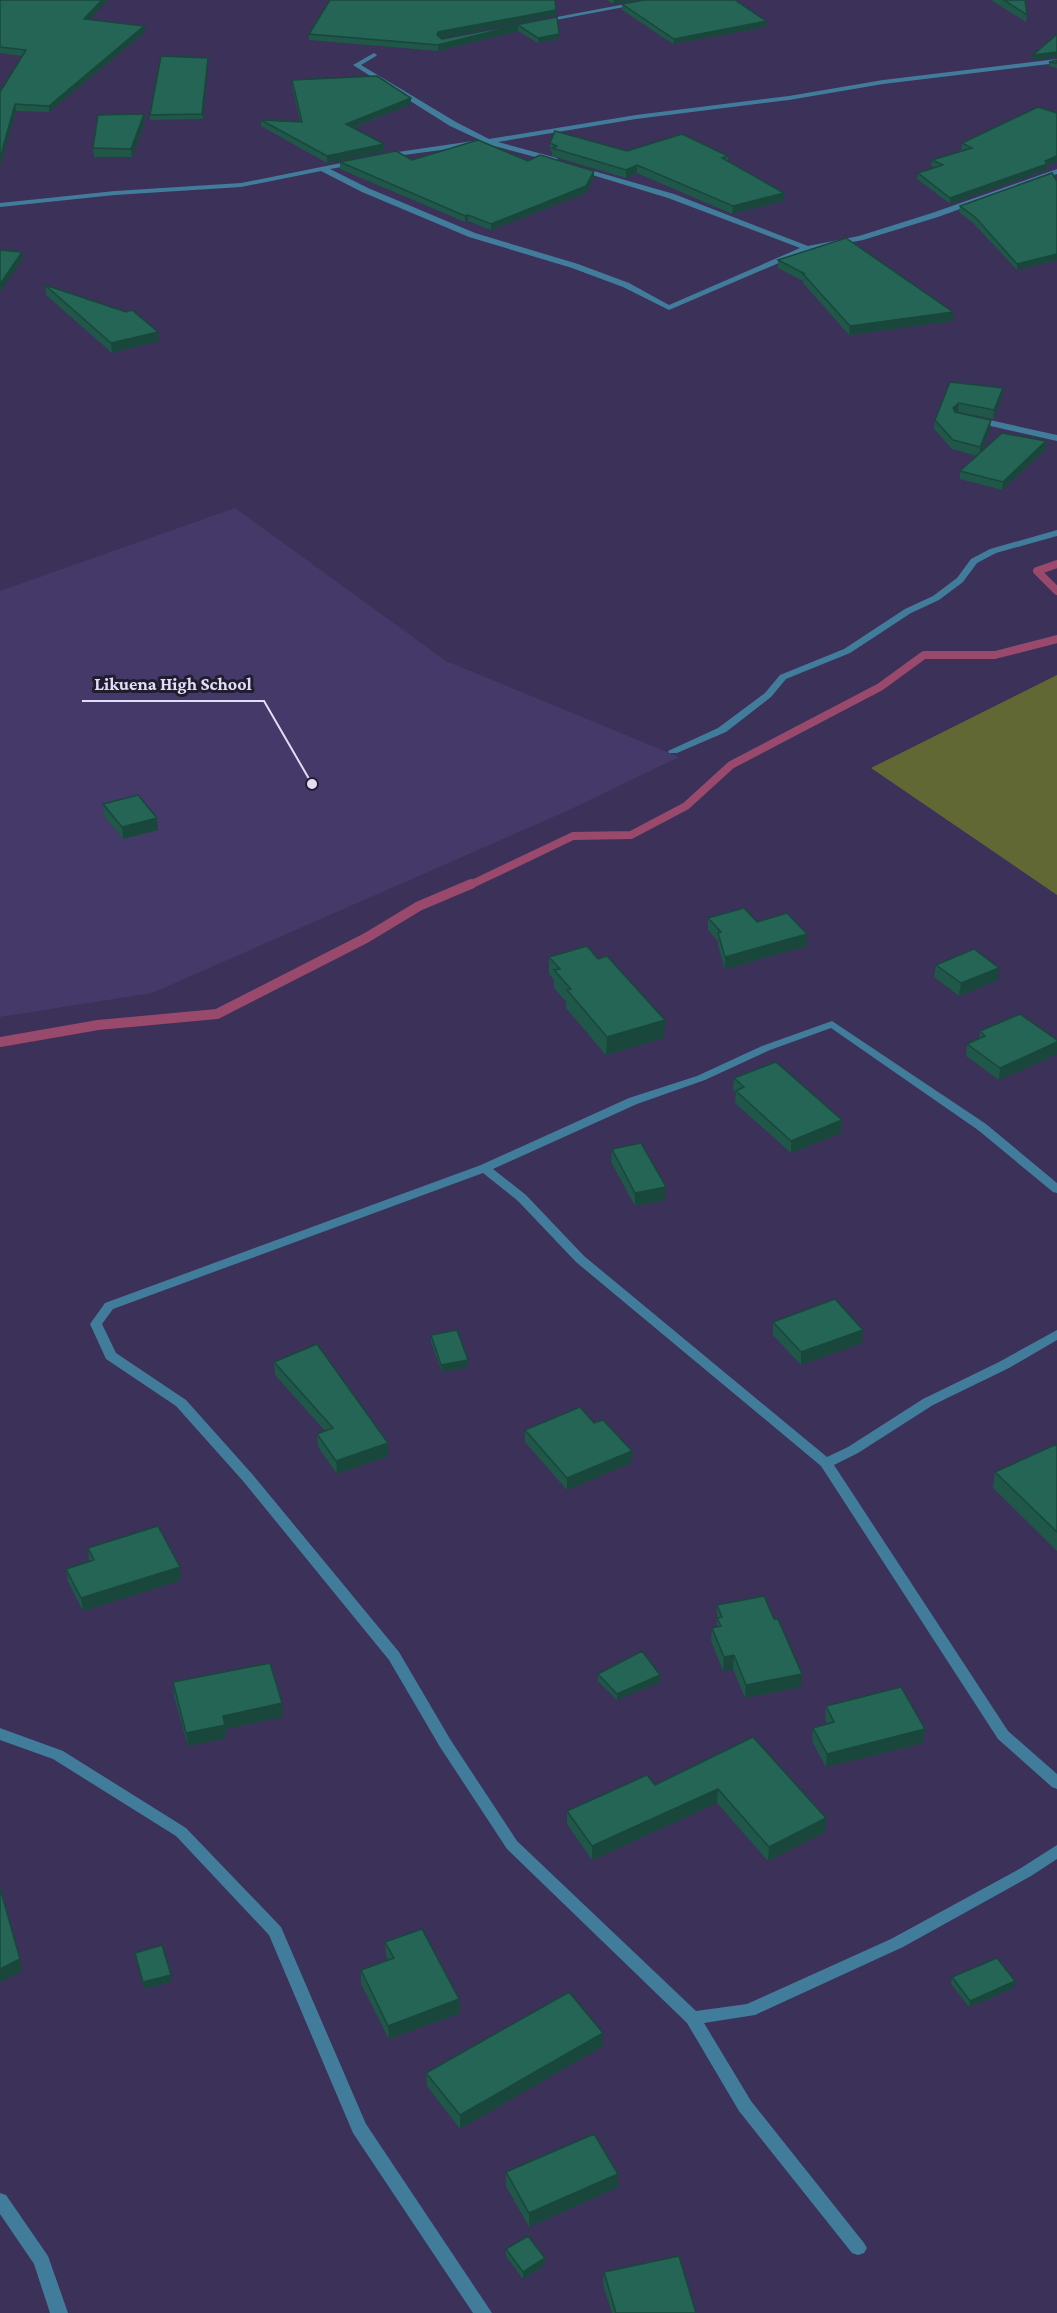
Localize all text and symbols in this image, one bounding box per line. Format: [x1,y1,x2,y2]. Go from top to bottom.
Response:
callout: Likuena High School [82,665,264,701]
text: Likuena High School [94,674,252,694]

